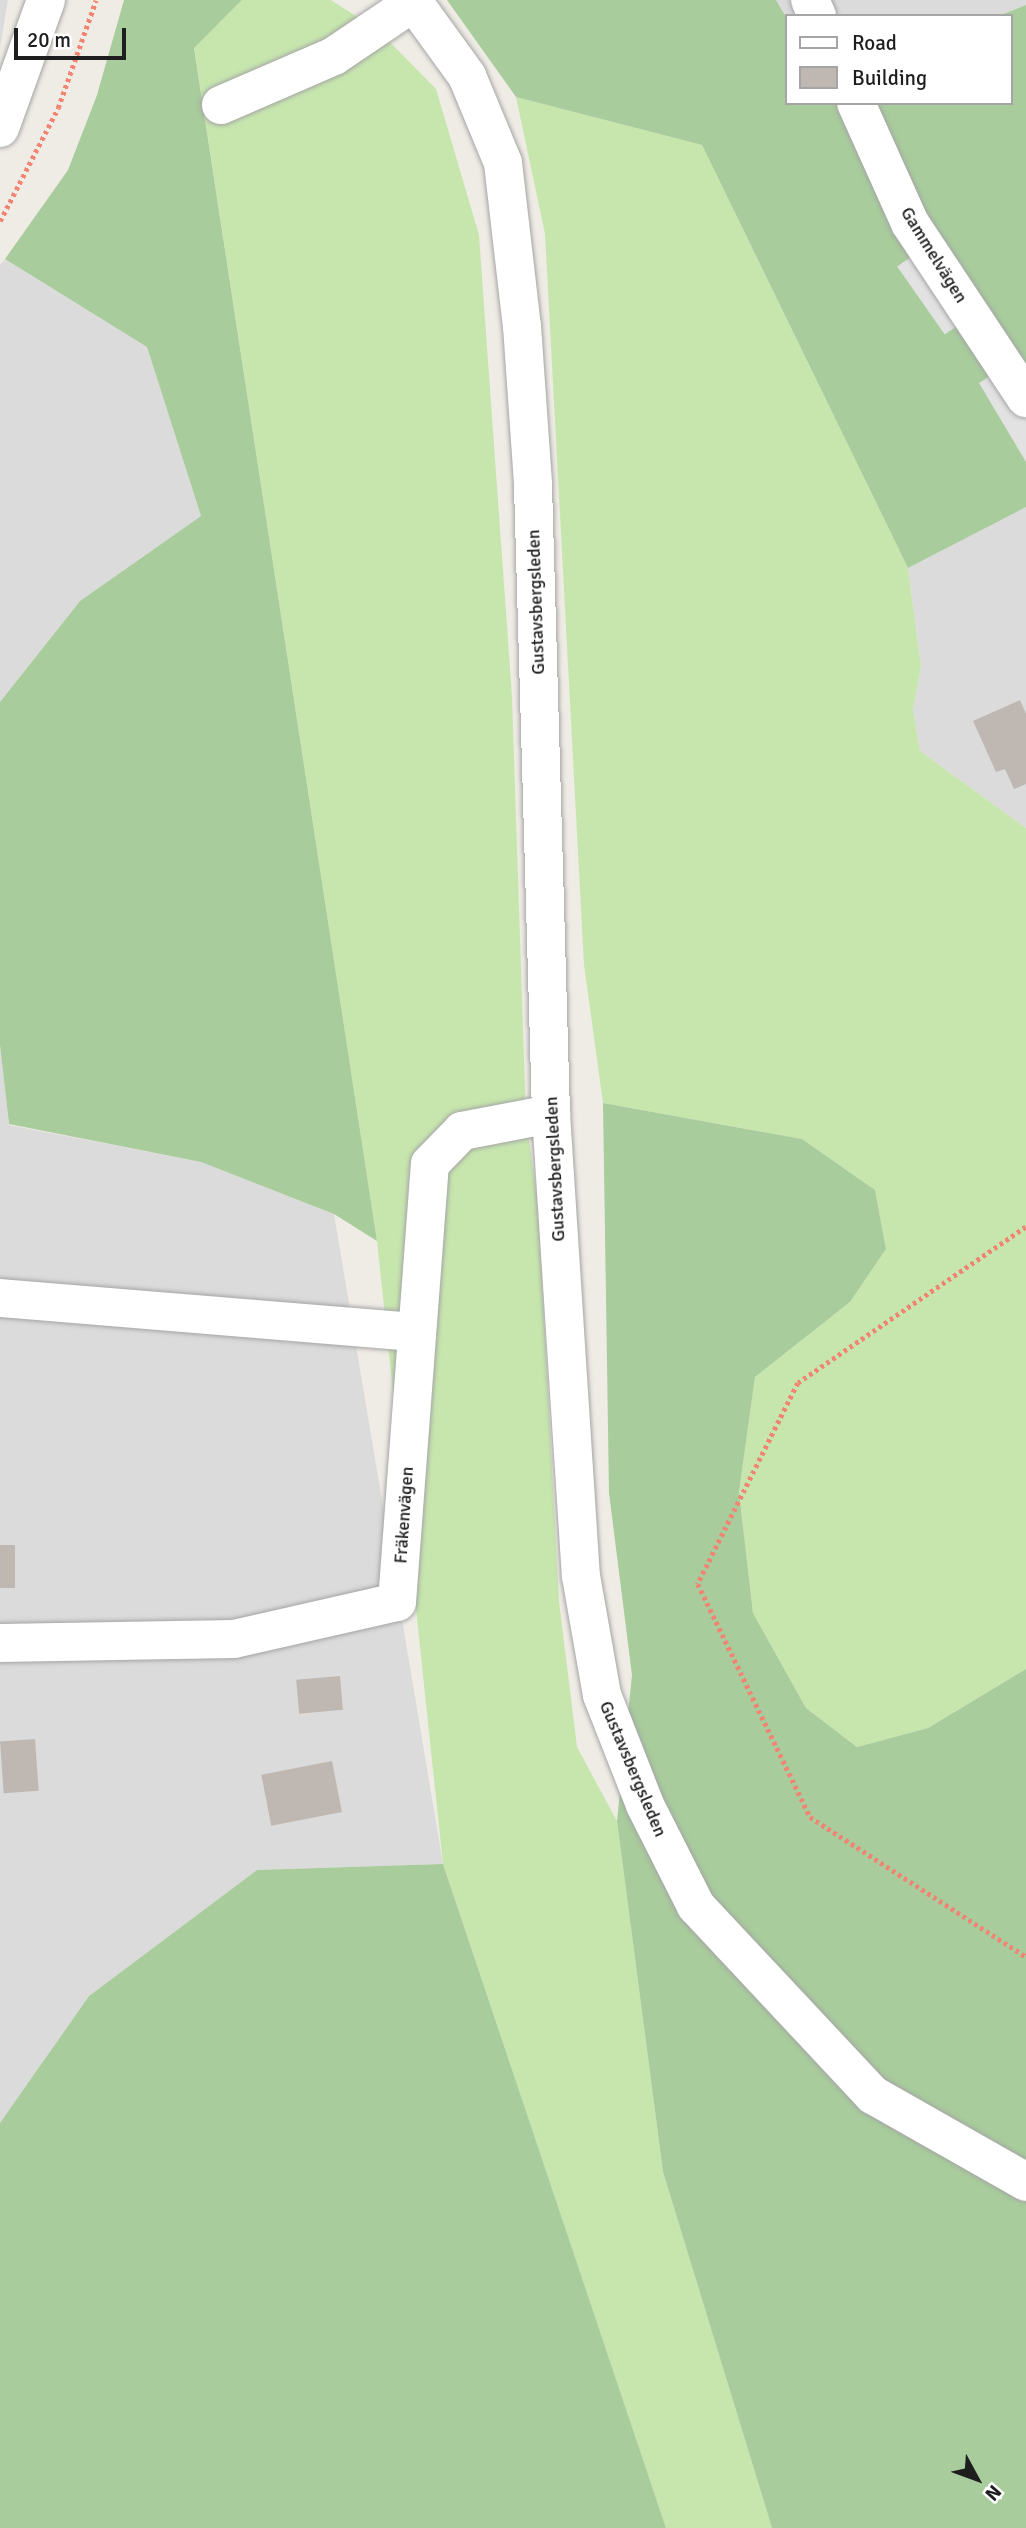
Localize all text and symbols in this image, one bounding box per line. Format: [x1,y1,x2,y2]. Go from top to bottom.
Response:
scale bar [18,14,130,58]
legend [785,14,1012,105]
text: 20 m [27,27,71,53]
text: Road [852,30,897,56]
text: Building [852,65,927,91]
street label: Gammelvägen [896,203,972,307]
street label: Gustavsbergsleden [523,529,549,675]
street label: Gustavsbergsleden [540,1096,570,1242]
street label: Fräkenvägen [390,1466,418,1564]
street label: Gustavsbergsleden [595,1698,671,1840]
north arrow [942,2444,1012,2514]
text: N [979,2480,1006,2506]

